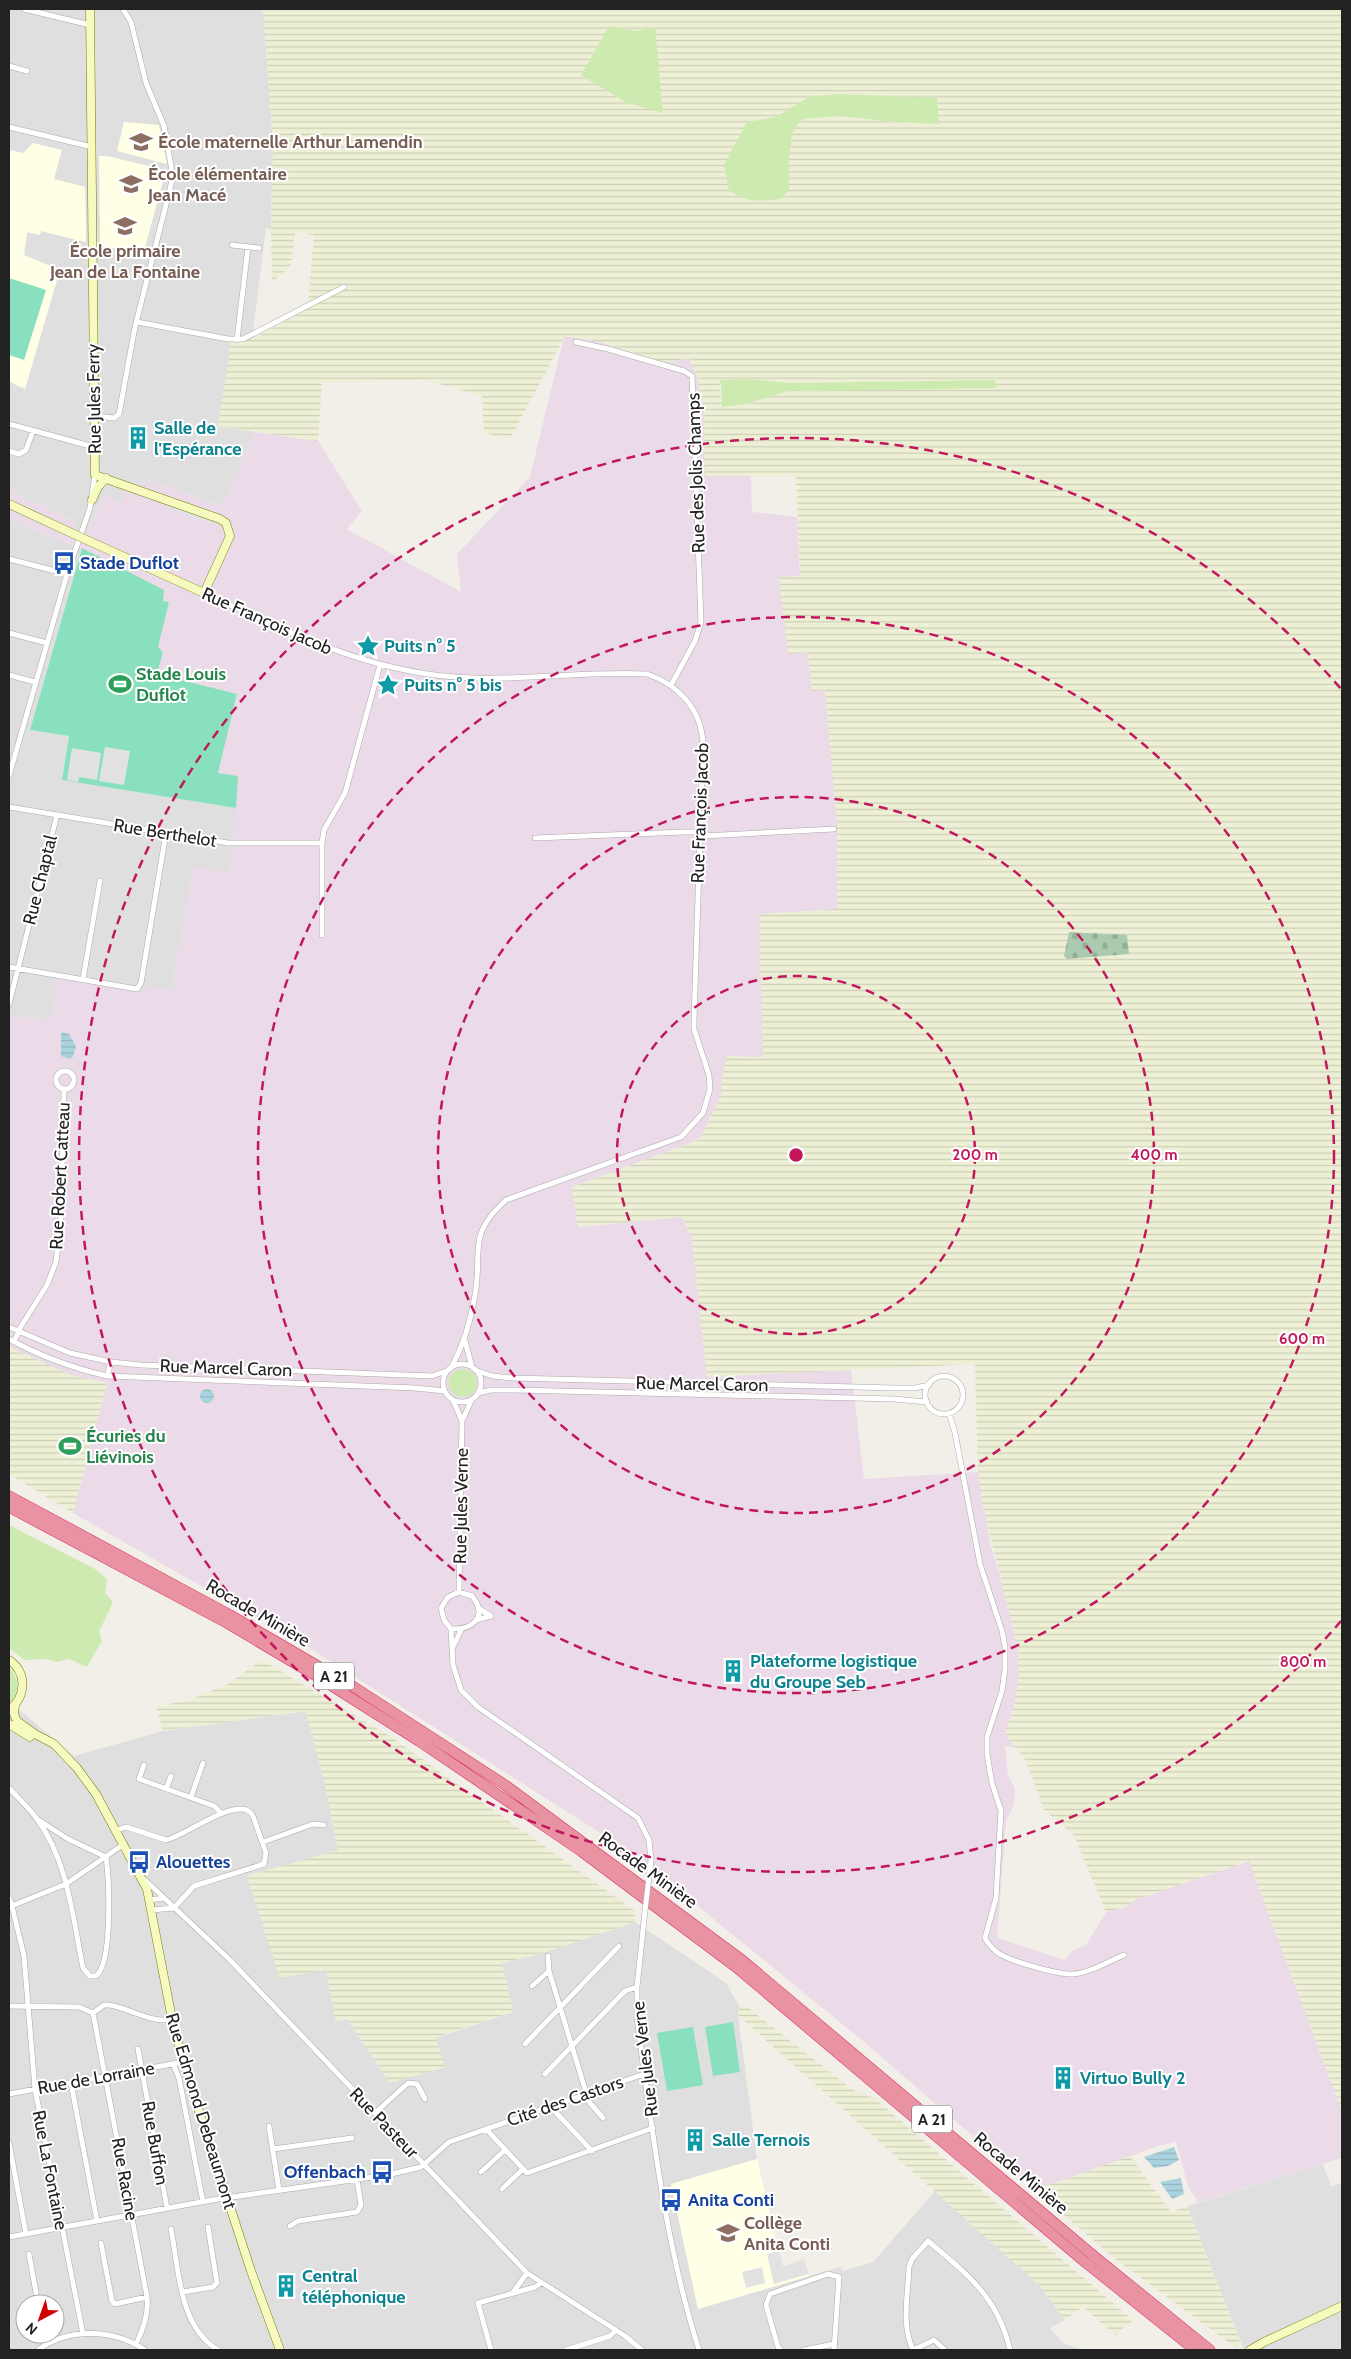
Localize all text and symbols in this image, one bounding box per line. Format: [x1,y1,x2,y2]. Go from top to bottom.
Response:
school or university icon: École maternelle Arthur Lamendin [128,129,154,155]
place label: École maternelle Arthur Lamendin [158,131,423,153]
place label: École élémentaire Jean Macé [147,163,287,206]
school or university icon: École élémentaire Jean Macé [118,171,144,197]
school or university icon: École primaire Jean de La Fontaine [112,213,138,239]
place label: École primaire Jean de La Fontaine [49,240,200,283]
street label: Rue Jules Ferry [82,344,106,454]
street label: Rue des Jolis Champs [682,392,710,554]
place label: Salle de l'Espérance [154,417,241,460]
building icon: Salle de l'Espérance [125,425,151,451]
bus stop icon: Stade Duflot [51,550,77,576]
place label: Stade Duflot [80,552,179,574]
street label: Rue François Jacob [198,582,336,660]
place icon: Puits n° 5 [355,633,381,659]
place label: Puits n° 5 [384,635,456,657]
place label: Stade Louis Duflot [136,663,226,706]
sports icon: Stade Louis Duflot [107,671,133,697]
place icon: Puits n° 5 bis [375,672,401,698]
place label: Puits n° 5 bis [404,674,502,696]
street label: Rue François Jacob [687,742,713,884]
street label: Rue Berthelot [112,814,218,852]
street label: Rue Chaptal [18,832,62,927]
street label: Rue Robert Catteau [45,1102,75,1250]
centre of rings [787,1146,805,1164]
text: 200 m [952,1146,998,1164]
text: 400 m [1131,1146,1177,1164]
text: 600 m [1279,1330,1325,1348]
street label: Rue Marcel Caron [159,1355,293,1381]
street label: Rue Marcel Caron [635,1372,769,1396]
place label: Écuries du Liévinois [86,1425,166,1468]
sports icon: Écuries du Liévinois [57,1433,83,1459]
street label: Rue Jules Verne [449,1448,473,1564]
street label: Rocade Minière [202,1574,314,1652]
place label: Plateforme logistique du Groupe Seb [750,1650,917,1693]
text: 800 m [1280,1653,1326,1671]
building icon: Plateforme logistique du Groupe Seb [720,1658,746,1684]
road number: A 21 [314,1662,354,1690]
street label: Rocade Minière [594,1827,702,1913]
bus stop icon: Alouettes [126,1849,152,1875]
place label: Alouettes [156,1851,231,1873]
street label: Rue Jules Verne [627,2000,663,2118]
street label: Rue Edmond Debeaumont [161,2010,241,2212]
street label: Rue de Lorraine [36,2057,156,2099]
building icon: Virtuo Bully 2 [1050,2065,1076,2091]
place label: Virtuo Bully 2 [1080,2067,1185,2089]
street label: Cité des Castors [504,2071,626,2131]
street label: Rue Pasteur [345,2083,423,2163]
street label: Rue Buffon [137,2099,173,2187]
road number: A 21 [912,2106,952,2132]
street label: Rue La Fontaine [28,2108,72,2232]
building icon: Salle Ternois [682,2127,708,2153]
street label: Rocade Minière [969,2127,1073,2219]
place label: Salle Ternois [712,2129,810,2151]
street label: Rue Racine [107,2136,143,2222]
bus stop icon: Offenbach [369,2159,395,2185]
place label: Offenbach [284,2161,366,2183]
bus stop icon: Anita Conti [658,2187,684,2213]
place label: Anita Conti [688,2189,774,2211]
place label: Collège Anita Conti [744,2212,830,2255]
school or university icon: Collège Anita Conti [715,2220,741,2246]
place label: Central téléphonique [302,2265,406,2308]
building icon: Central téléphonique [273,2273,299,2299]
north arrow [15,2294,65,2344]
text: N [22,2319,41,2339]

